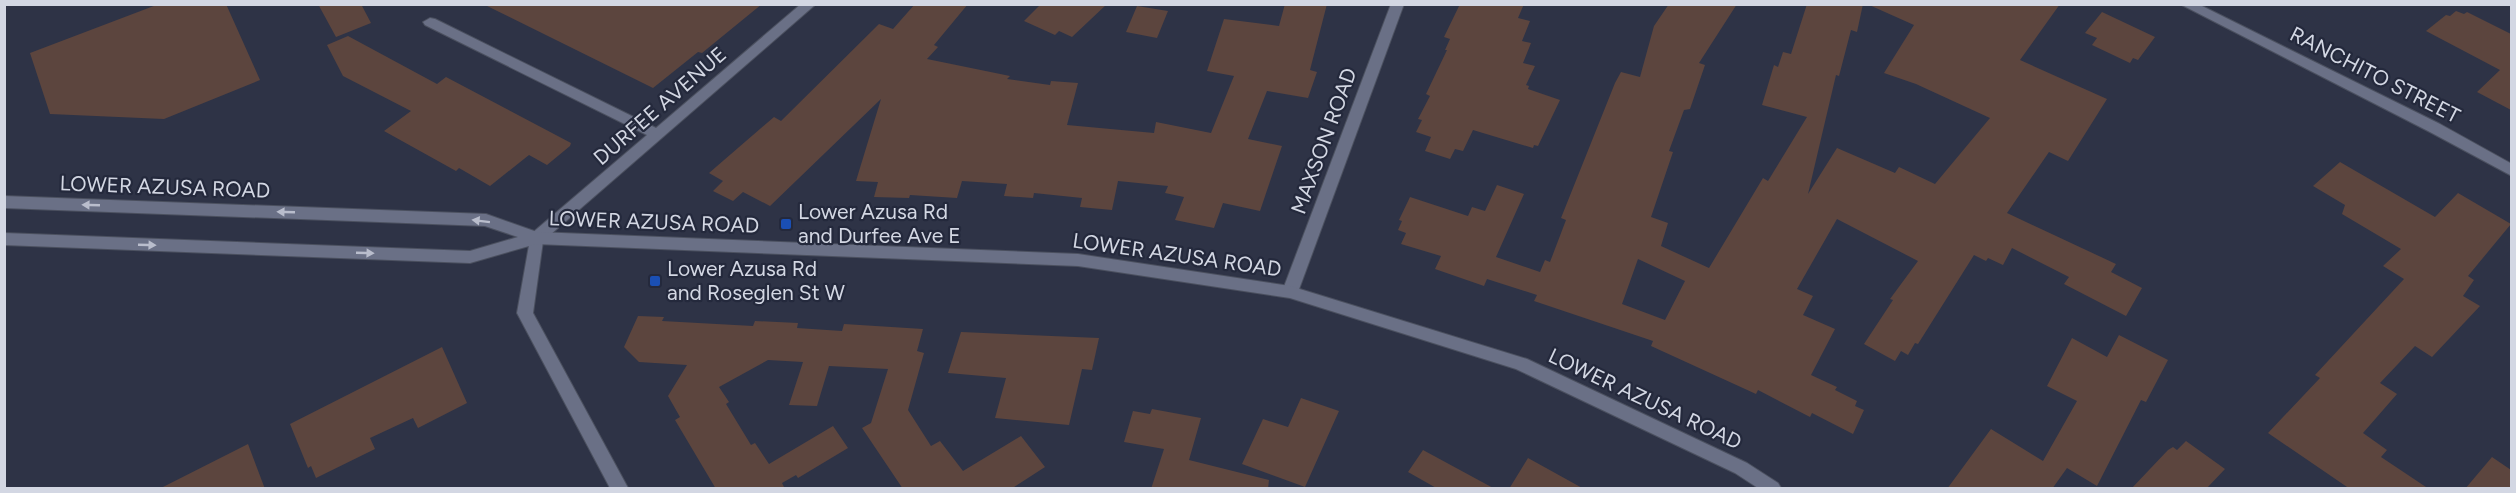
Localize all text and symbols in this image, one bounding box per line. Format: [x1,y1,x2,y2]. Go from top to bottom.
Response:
street label: RANCHITO STREET [2286,21,2465,128]
street label: DURFEE AVENUE [588,41,731,170]
street label: MAXSON ROAD [1286,64,1362,217]
street label: LOWER AZUSA ROAD [59,170,271,203]
place label: Lower Azusa Rd and Durfee Ave E [798,199,961,248]
one-way arrow [82,201,101,210]
street label: LOWER AZUSA ROAD [548,205,760,238]
one-way arrow [276,208,295,217]
one-way arrow [471,216,490,226]
marker: Lower Azusa Rd and Durfee Ave E [779,217,793,231]
street label: LOWER AZUSA ROAD [1071,227,1283,282]
one-way arrow [137,240,156,249]
one-way arrow [356,249,375,258]
place label: Lower Azusa Rd and Roseglen St W [667,256,845,305]
marker: Lower Azusa Rd and Roseglen St W [648,274,662,288]
street label: LOWER AZUSA ROAD [1545,343,1746,454]

